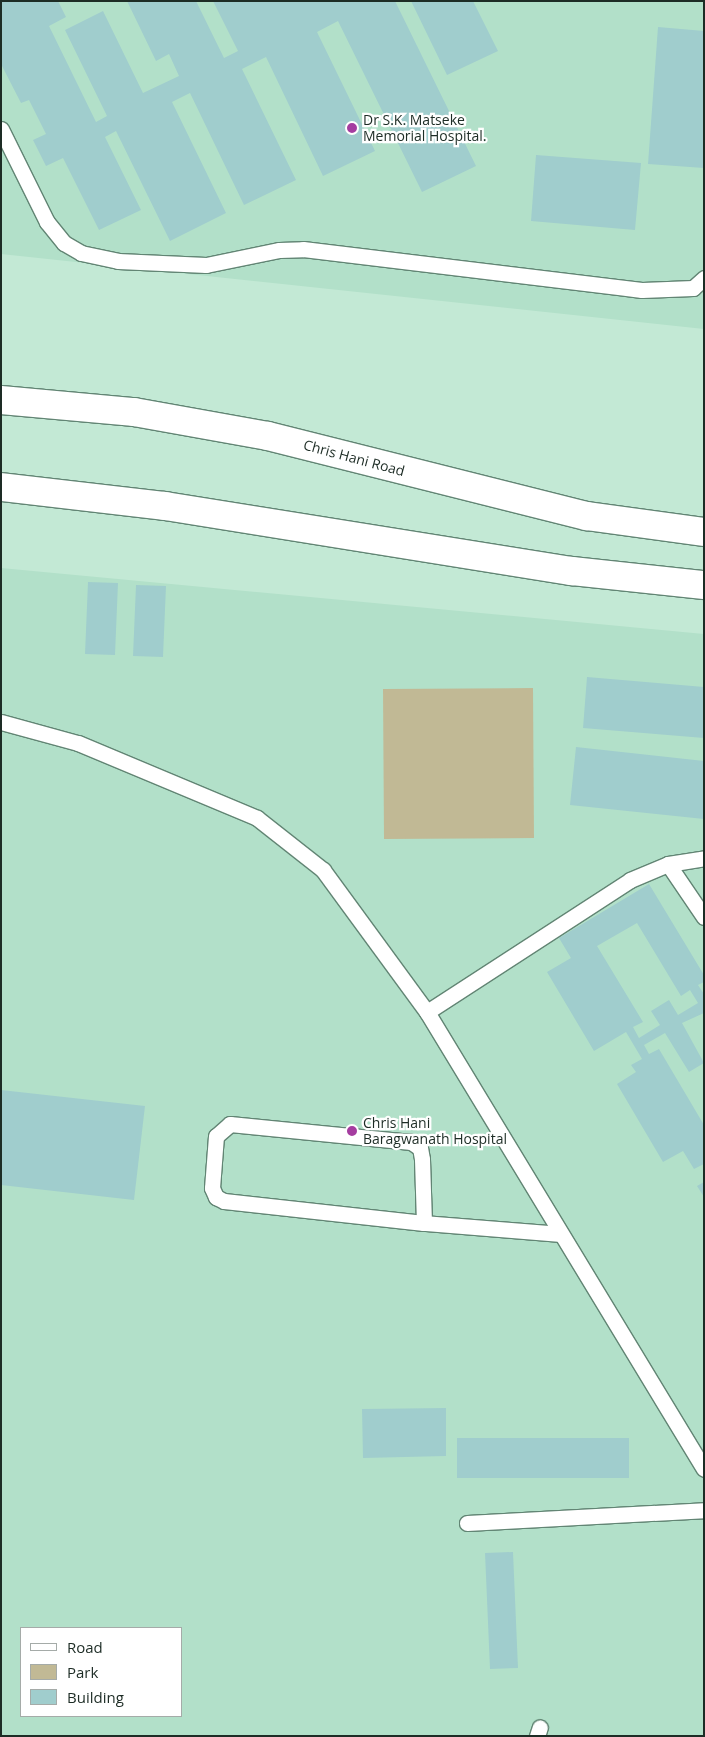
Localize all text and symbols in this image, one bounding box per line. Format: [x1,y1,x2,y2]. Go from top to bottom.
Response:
place label: Dr S.K. Matseke Memorial Hospital. [363,112,487,144]
marker: Dr S.K. Matseke Memorial Hospital. [345,121,359,135]
street label: Chris Hani Road [301,436,407,480]
place label: Chris Hani Baragwanath Hospital [363,1115,507,1148]
marker: Chris Hani Baragwanath Hospital [345,1124,359,1138]
legend [20,1627,182,1717]
text: Road [67,1637,103,1657]
text: Park [67,1662,98,1682]
text: Building [67,1687,124,1707]

